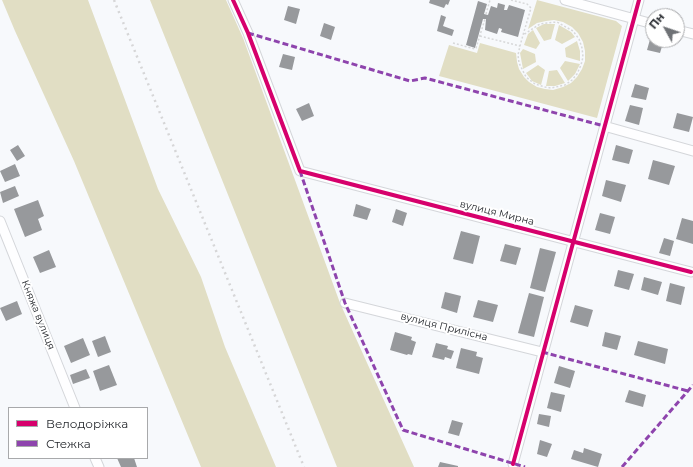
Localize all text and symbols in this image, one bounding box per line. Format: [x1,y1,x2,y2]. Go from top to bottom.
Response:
north arrow [645,8,685,48]
text: Пн [646,10,667,32]
street label: вулиця Мирна [459,198,535,228]
street label: Княжа вулиця [19,279,57,351]
street label: вулиця Прилісна [399,310,489,344]
legend [8,407,148,459]
text: Велодоріжка [46,416,128,431]
text: Стежка [46,436,91,451]

